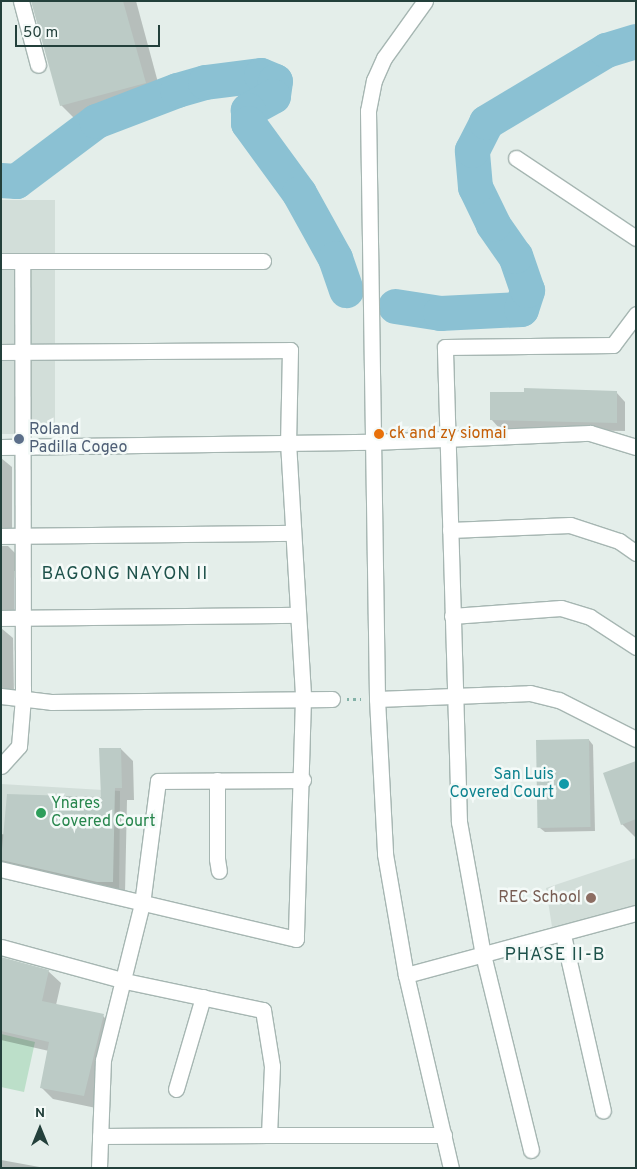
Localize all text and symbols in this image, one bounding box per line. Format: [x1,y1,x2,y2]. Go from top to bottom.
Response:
scale bar [18,15,162,47]
text: 50 m [23,24,58,43]
place label: Roland Padilla Cogeo [29,420,127,458]
place label: ck and zy siomai [389,424,507,444]
marker: ck and zy siomai [373,428,385,440]
marker: Roland Padilla Cogeo [13,433,25,445]
district label: BAGONG NAYON II [40,564,210,586]
place label: San Luis Covered Court [449,765,554,803]
marker: San Luis Covered Court [558,778,570,790]
place label: Ynares Covered Court [51,794,156,832]
marker: Ynares Covered Court [35,807,47,819]
place label: REC School [498,888,581,908]
marker: REC School [585,892,597,904]
district label: PHASE II-B [503,945,607,967]
north arrow [15,1104,65,1154]
text: N [35,1105,45,1122]

